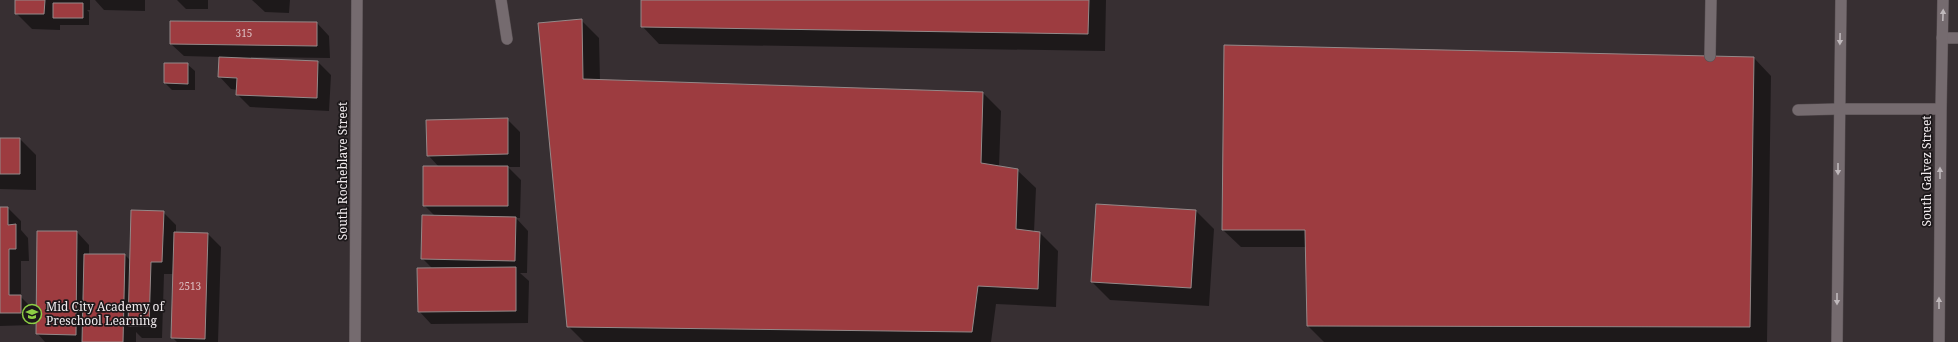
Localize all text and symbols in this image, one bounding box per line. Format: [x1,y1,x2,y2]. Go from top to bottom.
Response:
one-way arrow [1940,8,1946,21]
house number: 315 [236,26,252,40]
one-way arrow [1837,33,1843,46]
street label: South Rocheblave Street [334,102,351,240]
street label: South Galvez Street [1918,115,1935,227]
one-way arrow [1835,163,1841,176]
one-way arrow [1937,166,1943,179]
house number: 2513 [179,279,202,293]
one-way arrow [1834,293,1840,306]
one-way arrow [1936,296,1942,309]
place label: Mid City Academy of Preschool Learning [46,298,166,329]
school or university icon: Mid City Academy of Preschool Learning [21,303,43,325]

